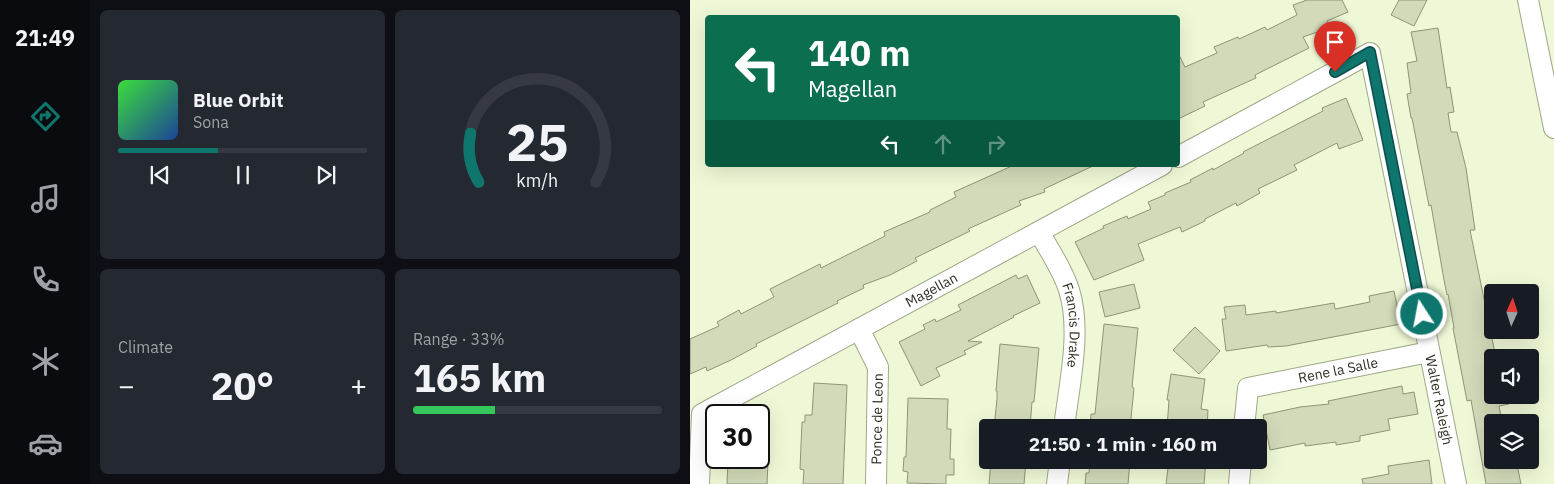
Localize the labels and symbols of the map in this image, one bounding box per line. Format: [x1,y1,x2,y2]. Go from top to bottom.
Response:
pin [1314,21,1356,72]
street label: Magellan [902,268,961,311]
street label: Francis Drake [1058,280,1084,369]
north arrow [1484,284,1539,339]
position arrow [1395,287,1447,339]
street label: Rene la Salle [1297,353,1380,387]
street label: Walter Raleigh [1421,353,1457,446]
street label: Ponce de Leon [867,373,887,465]
speed limit sign: 30 [705,404,770,469]

